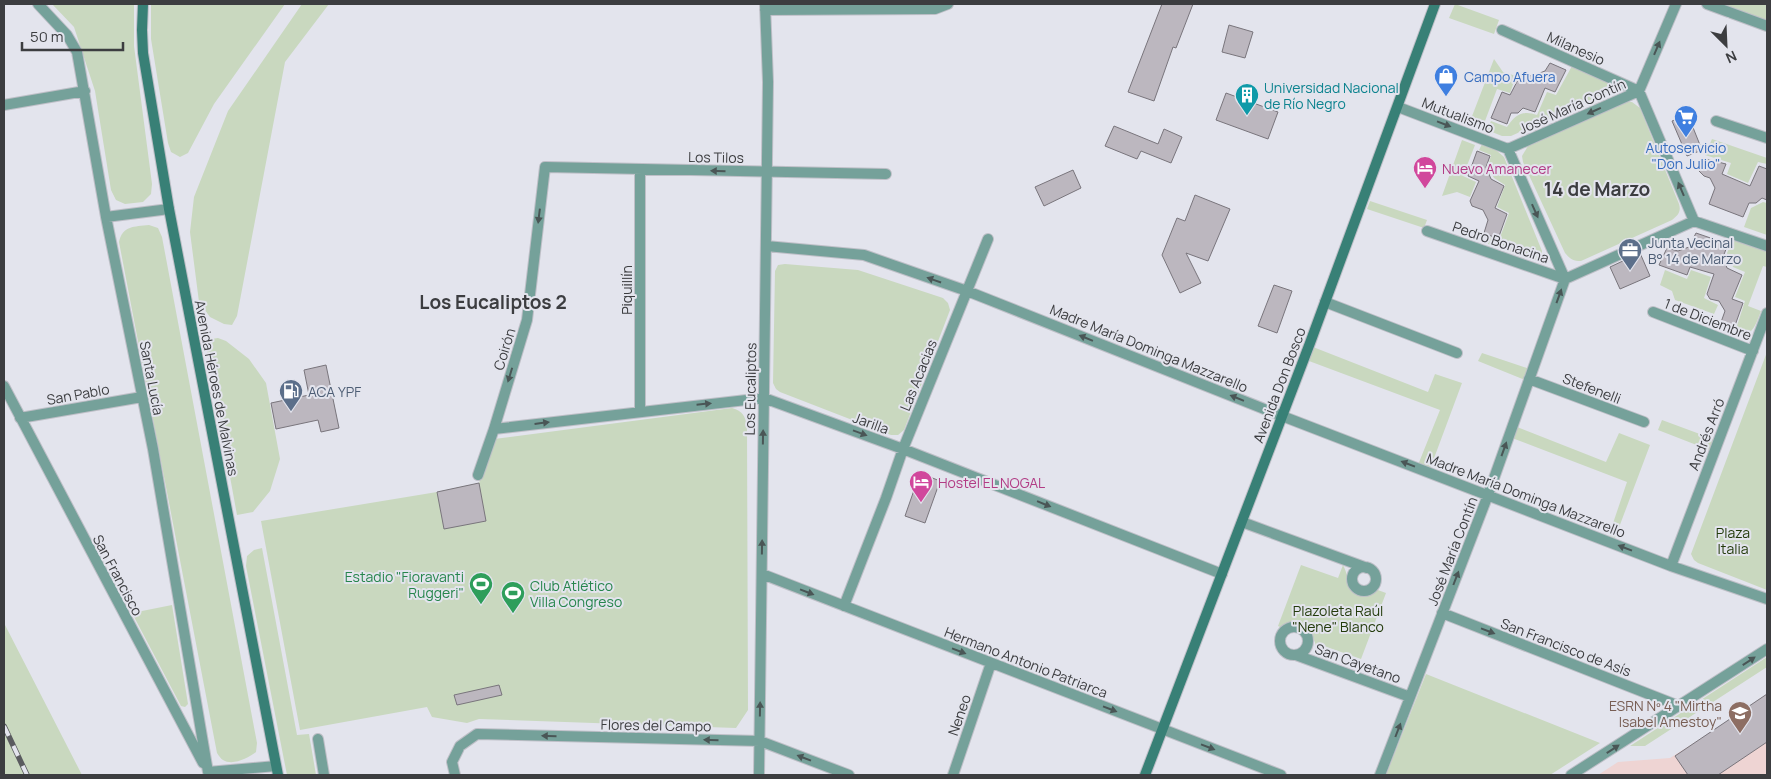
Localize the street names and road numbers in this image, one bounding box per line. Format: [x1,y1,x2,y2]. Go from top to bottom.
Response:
street label: Milanesio [1544,27,1608,69]
street label: José María Contín [1515,74,1629,138]
street label: Mutualismo [1419,93,1497,137]
street label: Los Tilos [688,147,744,167]
street label: Pedro Bonacina [1450,217,1552,267]
street label: Piquillín [617,265,636,315]
street label: 1 de Diciembre [1662,294,1754,344]
street label: Avenida Héroes de Malvinas [191,298,243,478]
street label: Madre María Dominga Mazzarello [1047,300,1251,396]
street label: Avenida Don Bosco [1248,324,1310,446]
street label: Coirón [489,326,519,372]
street label: Las Acacias [895,337,941,413]
street label: Santa Lucía [136,339,168,417]
street label: Los Eucaliptos [740,342,760,436]
street label: Stefenelli [1560,368,1624,408]
street label: San Pablo [45,379,111,409]
street label: Andrés Arró [1684,395,1728,473]
street label: Jarilla [850,408,892,438]
street label: Madre María Dominga Mazzarello [1424,448,1628,542]
street label: José María Contín [1422,494,1482,608]
street label: San Francisco [89,531,147,619]
street label: San Francisco de Asís [1498,613,1634,681]
street label: Hermano Antonio Patriarca [942,622,1110,702]
street label: San Cayetano [1312,639,1404,687]
street label: Neneo [943,692,975,738]
street label: Flores del Campo [601,715,711,735]

